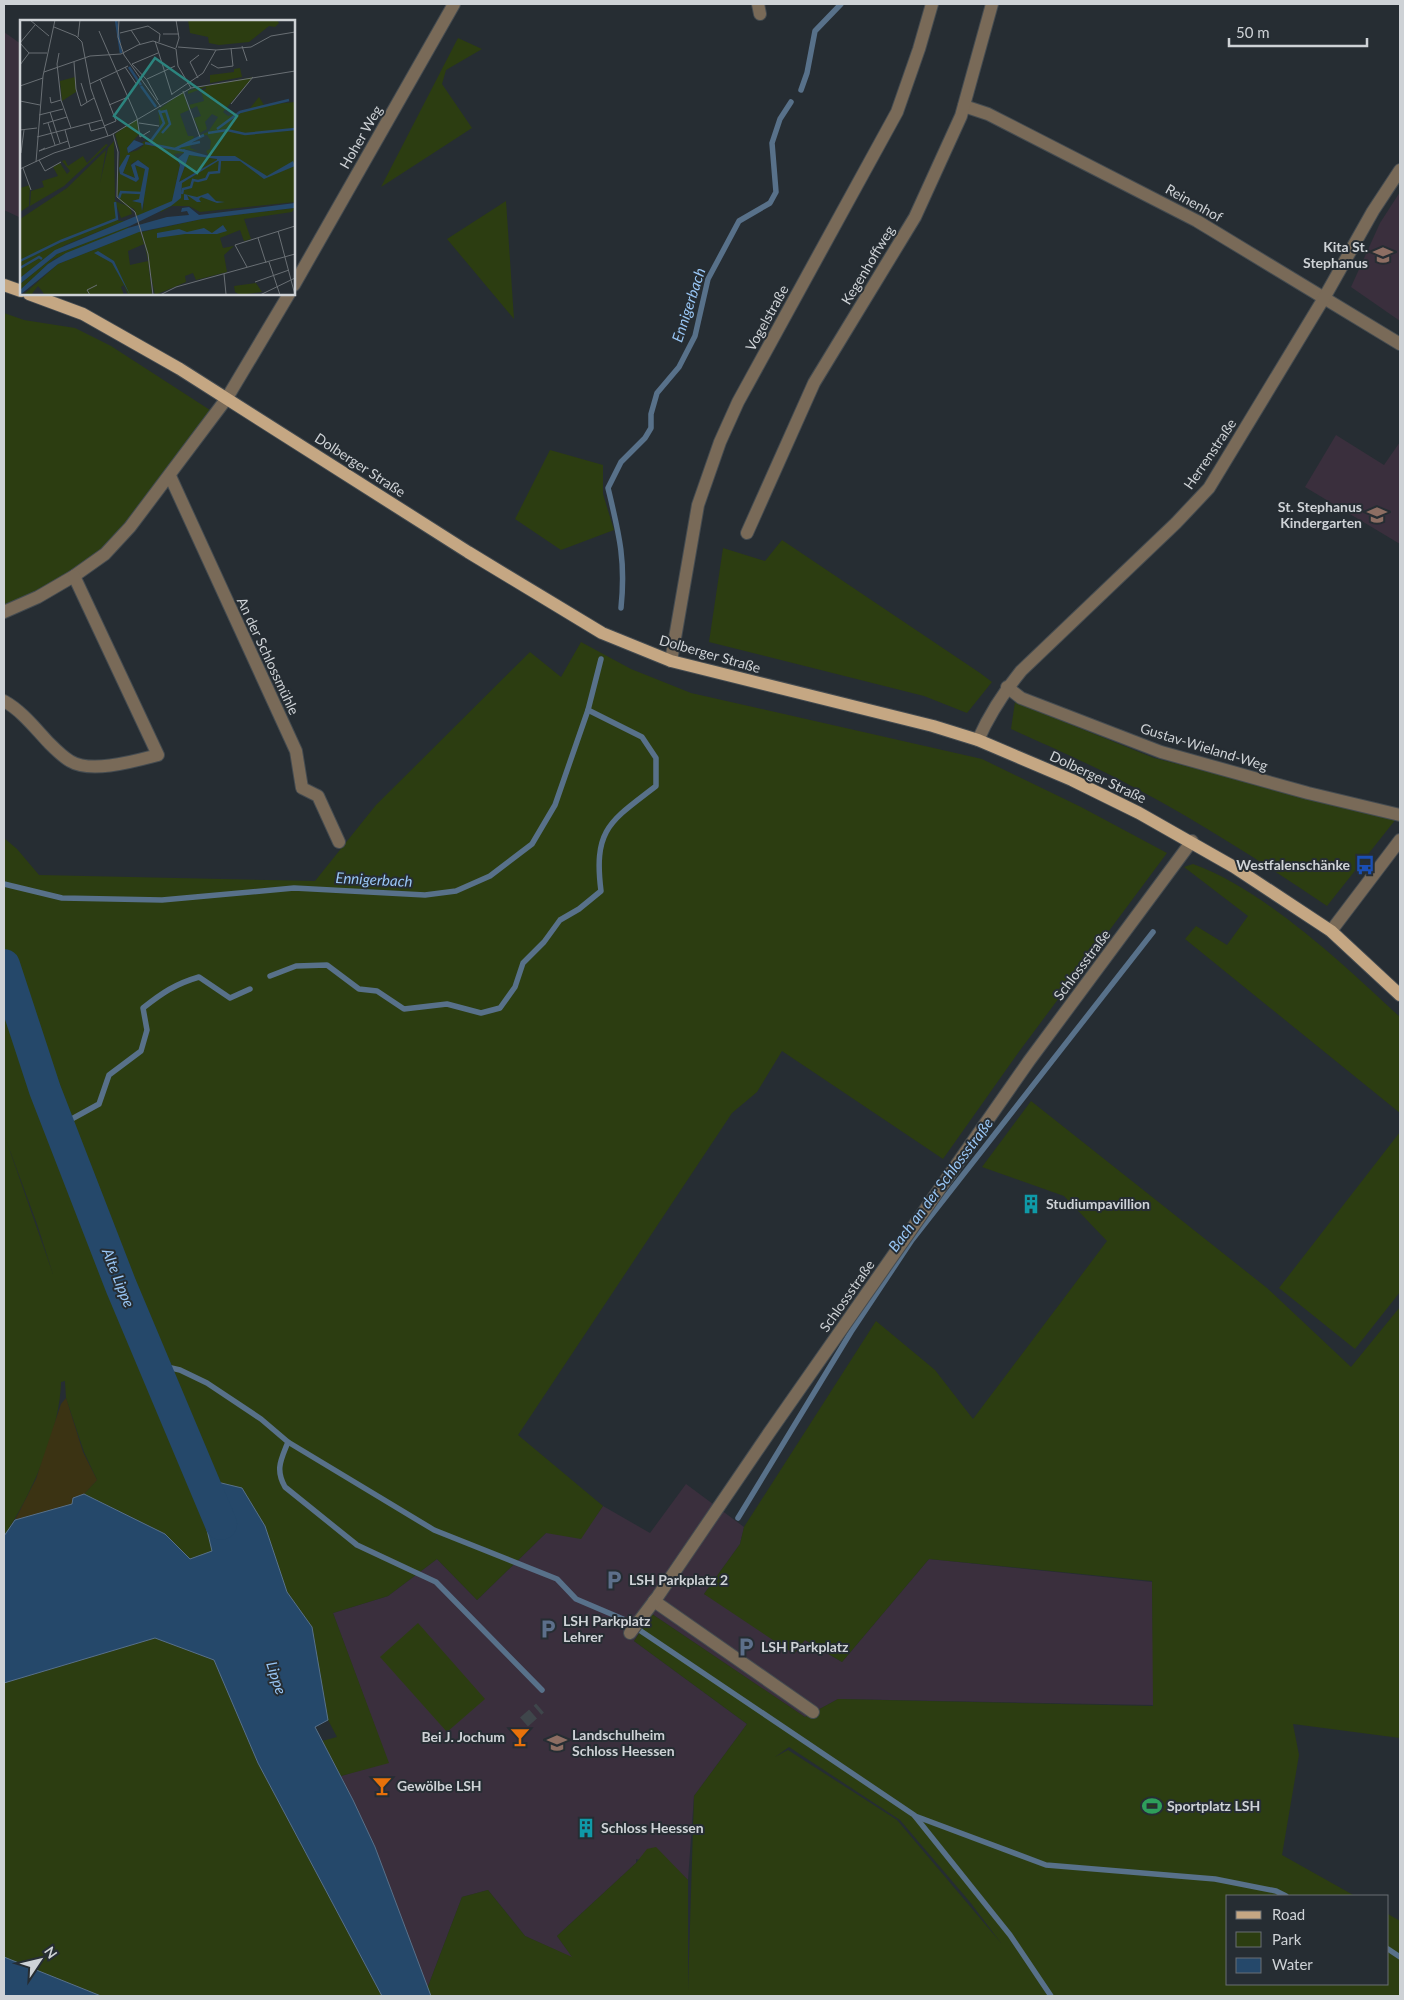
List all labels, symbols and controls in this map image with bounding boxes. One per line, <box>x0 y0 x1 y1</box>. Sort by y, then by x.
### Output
scale bar <box>1229 15 1366 47</box>
inset map <box>20 20 295 295</box>
text: 50 m <box>1236 23 1270 41</box>
street label: Hoher Weg <box>336 102 385 171</box>
street label: Reinenhof <box>1163 180 1226 225</box>
street label: Kegenhoffweg <box>837 222 898 307</box>
place label: Kita St. Stephanus <box>1303 238 1368 271</box>
school or university icon: Kita St. Stephanus <box>1372 244 1394 266</box>
water label: Ennigerbach <box>668 265 709 344</box>
street label: Vogelstraße <box>741 282 792 354</box>
street label: Herrenstraße <box>1180 415 1239 492</box>
street label: Dolberger Straße <box>312 429 409 500</box>
place label: St. Stephanus Kindergarten <box>1278 498 1362 531</box>
school or university icon: St. Stephanus Kindergarten <box>1366 504 1388 526</box>
street label: An der Schlossmühle <box>234 594 303 717</box>
street label: Dolberger Straße <box>657 631 763 676</box>
street label: Gustav-Wieland-Weg <box>1138 719 1270 774</box>
street label: Dolberger Straße <box>1047 747 1149 806</box>
bus stop icon: Westfalenschänke <box>1354 854 1376 876</box>
place label: Westfalenschänke <box>1236 856 1351 873</box>
water label: Ennigerbach <box>335 868 413 890</box>
street label: Schlossstraße <box>1050 926 1114 1003</box>
water label: Bach an der Schlossstraße <box>884 1114 996 1255</box>
building icon: Studiumpavillion <box>1020 1193 1042 1215</box>
place label: Studiumpavillion <box>1046 1195 1150 1212</box>
water label: Alte Lippe <box>99 1244 139 1310</box>
street label: Schlossstraße <box>816 1256 878 1335</box>
parking icon: LSH Parkplatz 2 <box>603 1569 625 1591</box>
place label: LSH Parkplatz 2 <box>629 1571 728 1588</box>
place label: LSH Parkplatz Lehrer <box>563 1612 651 1645</box>
parking icon: LSH Parkplatz Lehrer <box>537 1618 559 1640</box>
parking icon: LSH Parkplatz <box>735 1636 757 1658</box>
place label: LSH Parkplatz <box>761 1638 849 1655</box>
water label: Lippe <box>263 1659 291 1696</box>
bar icon: Bei J. Jochum <box>509 1726 531 1748</box>
place label: Landschulheim Schloss Heessen <box>572 1726 675 1759</box>
place label: Bei J. Jochum <box>421 1728 505 1745</box>
school or university icon: Landschulheim Schloss Heessen <box>546 1732 568 1754</box>
bar icon: Gewölbe LSH <box>371 1775 393 1797</box>
place label: Gewölbe LSH <box>397 1777 482 1794</box>
sports icon: Sportplatz LSH <box>1141 1795 1163 1817</box>
place label: Sportplatz LSH <box>1167 1797 1260 1814</box>
building icon: Schloss Heessen <box>575 1817 597 1839</box>
place label: Schloss Heessen <box>601 1819 704 1836</box>
legend <box>1226 1895 1389 1985</box>
text: Road <box>1272 1905 1305 1923</box>
text: Park <box>1272 1930 1302 1948</box>
north arrow <box>15 1935 65 1985</box>
text: N <box>41 1943 61 1962</box>
text: Water <box>1272 1955 1313 1973</box>

